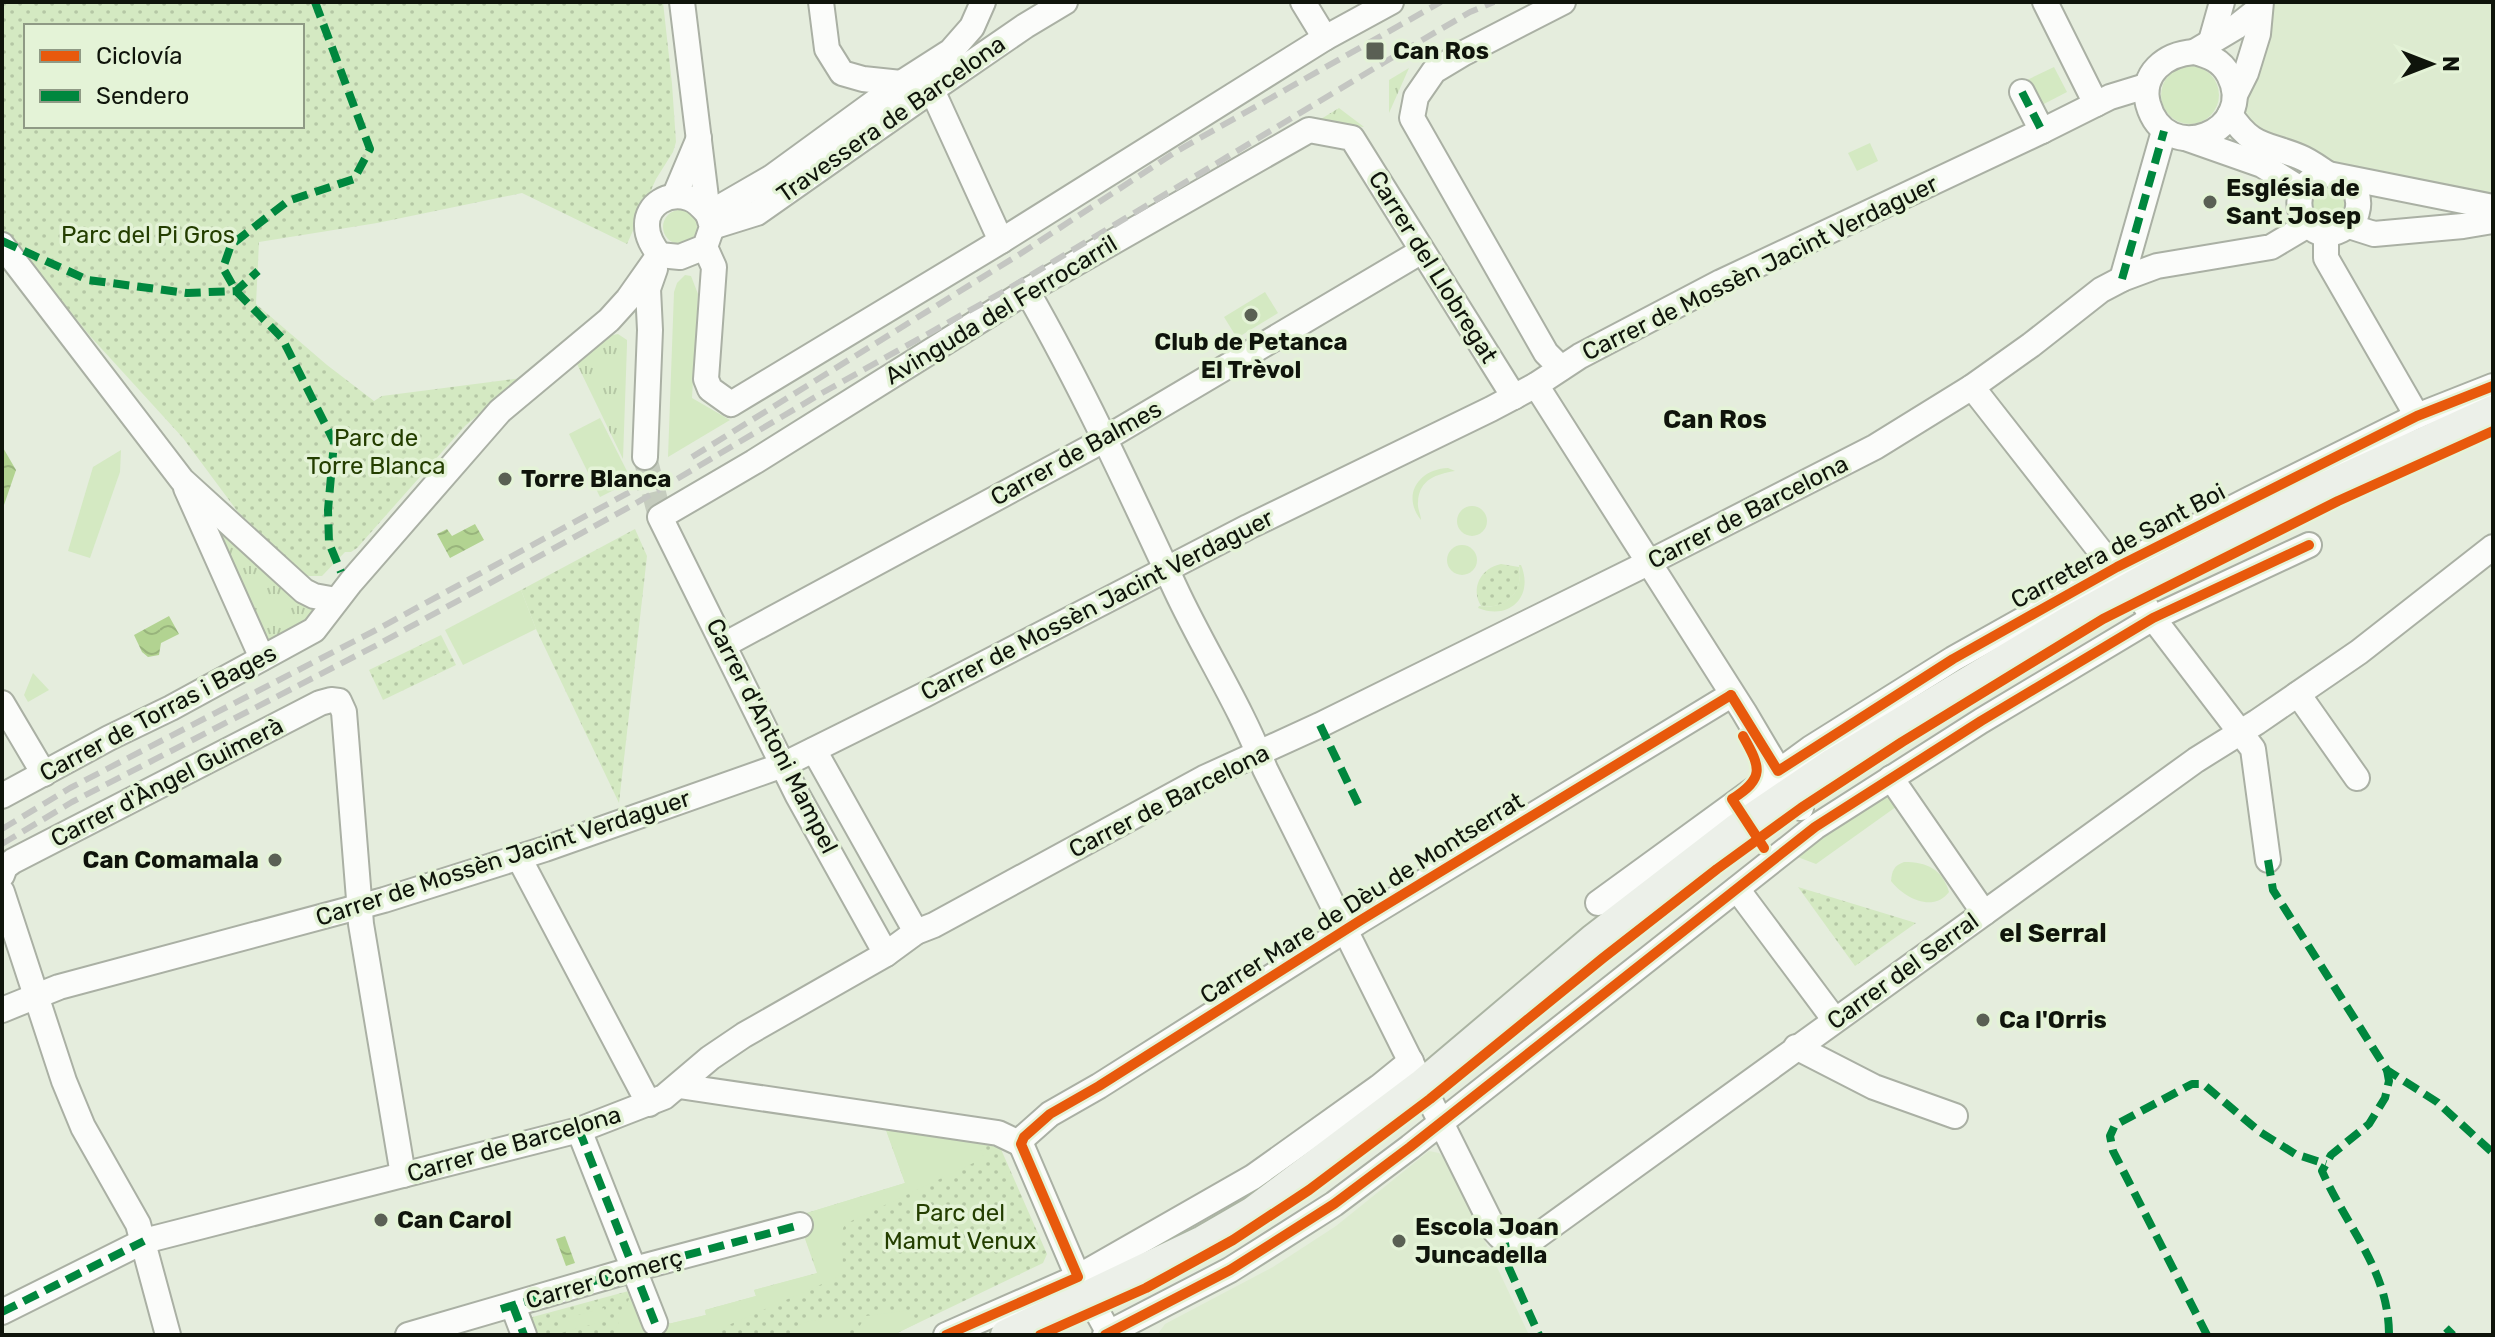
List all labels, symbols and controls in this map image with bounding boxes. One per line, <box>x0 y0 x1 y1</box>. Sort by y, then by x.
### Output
legend <box>24 24 304 128</box>
north arrow <box>2391 24 2471 104</box>
street label: Travessera de Barcelona <box>772 30 1010 208</box>
place label: Can Ros <box>1393 37 1489 65</box>
marker: Can Ros <box>1364 40 1386 62</box>
text: Ciclovía <box>96 42 183 70</box>
text: N <box>2437 56 2464 72</box>
text: Sendero <box>96 82 189 110</box>
street label: Carrer del Llobregat <box>1363 166 1503 368</box>
street label: Carrer de Mossèn Jacint Verdaguer <box>1578 170 1942 366</box>
place label: Església de Sant Josep <box>2226 174 2361 230</box>
marker: Església de Sant Josep <box>2201 193 2219 211</box>
park label: Parc del Pi Gros <box>61 221 235 249</box>
street label: Avinguda del Ferrocarril <box>880 230 1122 390</box>
marker: Club de Petanca El Trèvol <box>1242 306 1260 324</box>
place label: Club de Petanca El Trèvol <box>1154 328 1348 384</box>
street label: Carrer de Balmes <box>986 394 1166 512</box>
district label: Can Ros <box>1663 404 1767 435</box>
park label: Parc de Torre Blanca <box>307 424 445 480</box>
street label: Carrer de Barcelona <box>1643 449 1853 575</box>
place label: Torre Blanca <box>521 465 671 493</box>
marker: Torre Blanca <box>496 470 514 488</box>
street label: Carretera de Sant Boi <box>2006 478 2230 614</box>
street label: Carrer de Mossèn Jacint Verdaguer <box>916 504 1278 706</box>
street label: Carrer d'Antoni Mampel <box>700 614 844 858</box>
street label: Carrer de Torras i Bages <box>35 639 281 787</box>
street label: Carrer d'Àngel Guimerà <box>46 711 288 853</box>
street label: Carrer de Barcelona <box>1064 738 1274 864</box>
street label: Carrer de Mossèn Jacint Verdaguer <box>312 784 694 932</box>
street label: Carrer Mare de Dèu de Montserrat <box>1195 787 1529 1009</box>
place label: Can Comamala <box>83 846 259 874</box>
marker: Can Comamala <box>266 851 284 869</box>
street label: Carrer del Serral <box>1822 907 1984 1035</box>
district label: el Serral <box>1999 918 2107 949</box>
place label: Ca l'Orris <box>1999 1006 2107 1034</box>
marker: Ca l'Orris <box>1974 1011 1992 1029</box>
street label: Carrer de Barcelona <box>404 1100 624 1188</box>
park label: Parc del Mamut Venux <box>884 1199 1036 1255</box>
place label: Can Carol <box>397 1206 512 1234</box>
marker: Can Carol <box>372 1211 390 1229</box>
place label: Escola Joan Juncadella <box>1415 1213 1559 1269</box>
marker: Escola Joan Juncadella <box>1390 1232 1408 1250</box>
street label: Carrer Comerç <box>522 1243 686 1315</box>

